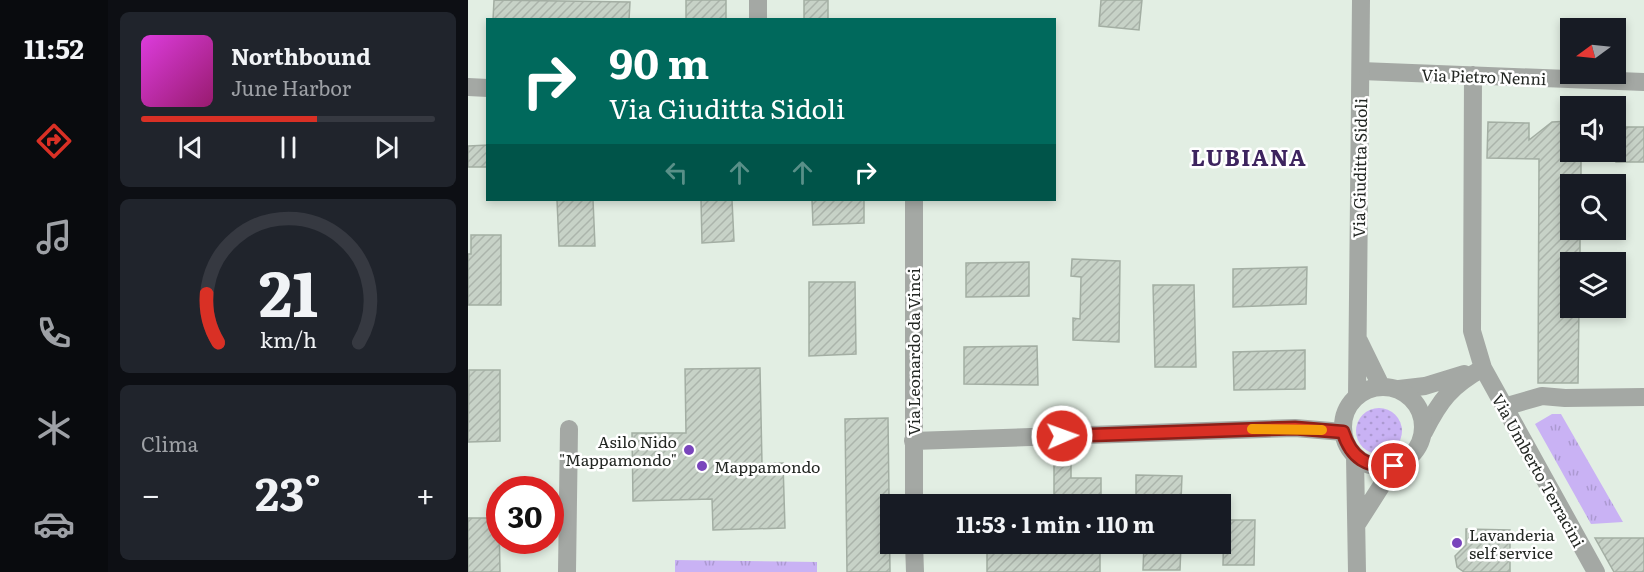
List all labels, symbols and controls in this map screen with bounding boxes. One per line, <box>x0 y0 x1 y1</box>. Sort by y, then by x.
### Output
north arrow <box>1560 18 1626 84</box>
map controls <box>1560 18 1626 318</box>
text: 11:52 <box>24 27 84 67</box>
text: 90 m <box>609 30 709 92</box>
text: Northbound <box>231 39 371 72</box>
icon: right <box>510 42 588 120</box>
street label: Via Pietro Nenni <box>1421 62 1547 90</box>
text: June Harbor <box>231 72 351 102</box>
text: Via Giuditta Sidoli <box>609 87 845 127</box>
button: sound <box>1560 96 1626 162</box>
street label: Via Giuditta Sidoli <box>1346 98 1372 238</box>
icon: directions <box>33 120 75 162</box>
icon: previous <box>174 131 207 164</box>
icon: pause <box>272 131 305 164</box>
icon: next <box>370 131 403 164</box>
district label: LUBIANA <box>1191 140 1307 173</box>
icon: left <box>660 156 693 189</box>
icon: ahead <box>723 156 756 189</box>
icon: ahead <box>786 156 819 189</box>
icon: right <box>849 156 882 189</box>
button: search <box>1560 174 1626 240</box>
icon: music <box>33 216 75 258</box>
text: 21 <box>258 244 318 336</box>
button: layers <box>1560 252 1626 318</box>
street label: Via Leonardo da Vinci <box>901 268 925 436</box>
icon: phone <box>33 312 75 354</box>
text: km/h <box>259 323 317 355</box>
street label: Via Umberto Terracini <box>1487 389 1591 551</box>
position arrow <box>1030 404 1094 468</box>
icon: climate <box>33 407 75 449</box>
text: Clima <box>141 428 198 458</box>
place label: Asilo Nido "Mappamondo" <box>559 429 677 471</box>
pin <box>1368 440 1419 491</box>
marker: Asilo Nido "Mappamondo" <box>682 443 696 457</box>
icon: arrive <box>1377 449 1410 482</box>
place label: Mappamondo <box>714 454 820 478</box>
text: 23° <box>255 458 321 525</box>
marker: Mappamondo <box>695 459 709 473</box>
text: − <box>141 468 160 517</box>
text: + <box>416 468 435 517</box>
speed limit sign: 30 <box>486 476 564 554</box>
icon: car <box>33 503 75 545</box>
text: 11:53 · 1 min · 110 m <box>956 507 1155 540</box>
place label: Lavanderia self service <box>1469 522 1555 564</box>
marker: Lavanderia self service <box>1450 536 1464 550</box>

